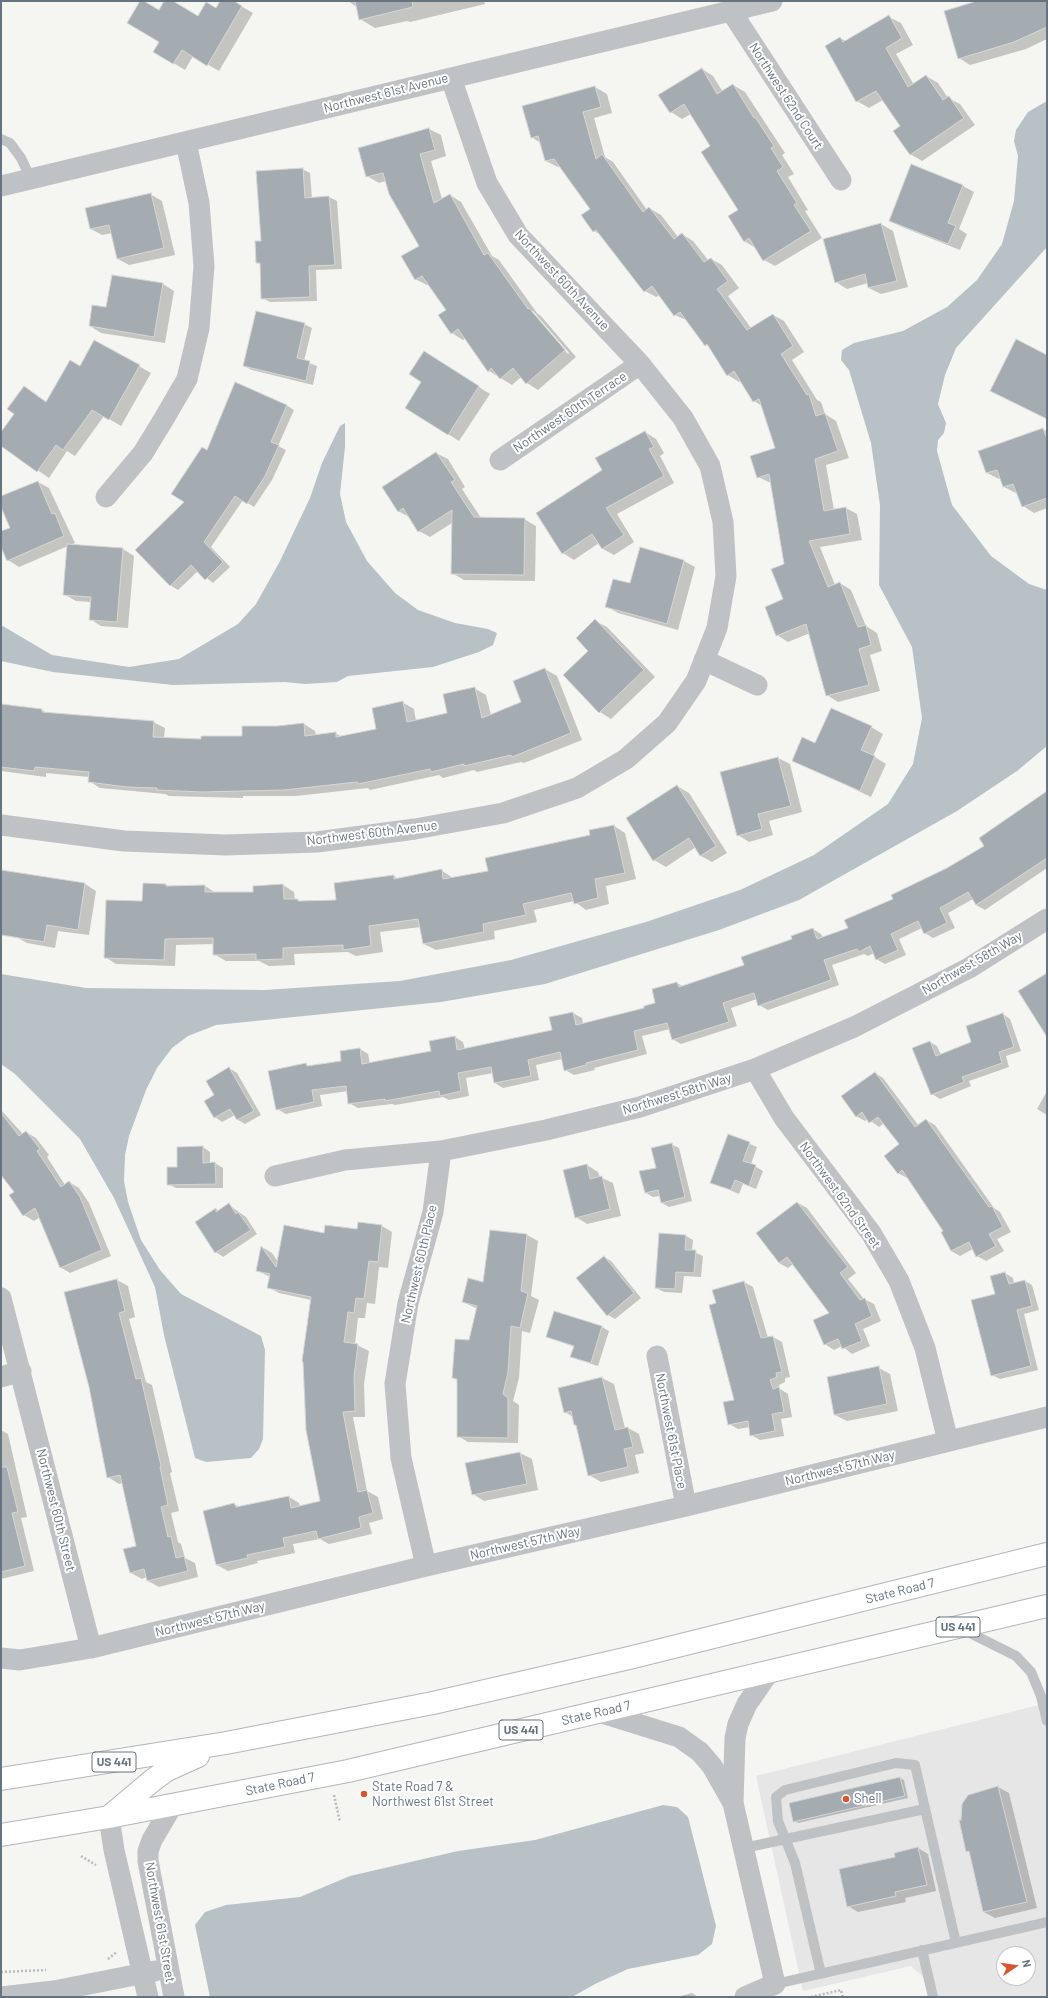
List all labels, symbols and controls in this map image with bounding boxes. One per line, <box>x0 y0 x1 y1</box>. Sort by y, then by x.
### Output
street label: Northwest 62nd Court <box>746 40 826 152</box>
street label: Northwest 61st Avenue <box>322 70 450 116</box>
street label: Northwest 60th Avenue <box>511 227 613 333</box>
street label: Northwest 60th Terrace <box>510 368 630 456</box>
street label: Northwest 60th Avenue <box>306 817 438 849</box>
street label: Northwest 58th Way <box>919 928 1025 998</box>
street label: Northwest 58th Way <box>621 1070 733 1118</box>
street label: Northwest 62nd Street <box>796 1139 884 1251</box>
street label: Northwest 60th Place <box>398 1203 440 1325</box>
street label: Northwest 61st Place <box>652 1372 690 1490</box>
street label: Northwest 60th Street <box>33 1447 79 1573</box>
street label: Northwest 57th Way <box>784 1447 896 1489</box>
street label: Northwest 57th Way <box>468 1523 582 1563</box>
street label: State Road 7 <box>864 1575 936 1607</box>
street label: Northwest 57th Way <box>154 1598 266 1640</box>
road number: US 441 <box>936 1617 980 1637</box>
street label: State Road 7 <box>560 1697 632 1729</box>
road number: US 441 <box>499 1720 543 1740</box>
road number: US 441 <box>92 1752 136 1772</box>
street label: State Road 7 <box>244 1769 316 1799</box>
place label: State Road 7 & Northwest 61st Street <box>372 1779 494 1810</box>
marker: State Road 7 & Northwest 61st Street <box>359 1789 369 1799</box>
place label: Shell <box>854 1791 881 1807</box>
marker: Shell <box>841 1794 851 1804</box>
street label: Northwest 61st Street <box>142 1861 178 1983</box>
north arrow <box>996 1946 1036 1986</box>
text: N <box>1020 1958 1034 1968</box>

